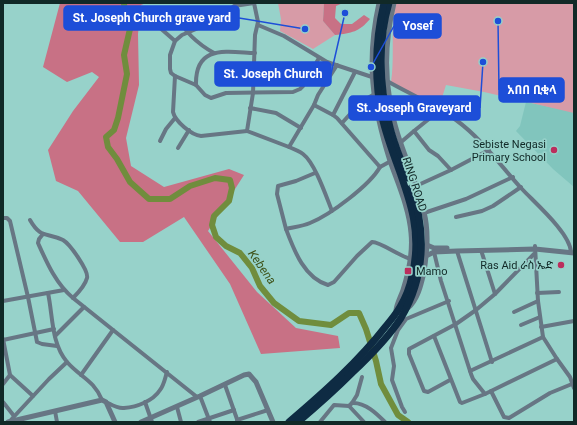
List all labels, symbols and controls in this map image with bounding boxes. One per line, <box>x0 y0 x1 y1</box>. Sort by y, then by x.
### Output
callout: St. Joseph Church grave yard <box>64 6 239 30</box>
text: St. Joseph Church grave yard <box>73 11 231 25</box>
callout: Yosef <box>394 14 441 38</box>
text: Yosef <box>403 19 434 33</box>
callout: St. Joseph Church <box>215 62 331 86</box>
text: St. Joseph Church <box>223 67 323 81</box>
callout: አበበ ቢቂላ <box>499 78 564 102</box>
text: አበበ ቢቂላ <box>507 83 557 97</box>
callout: St. Joseph Graveyard <box>349 96 480 120</box>
text: St. Joseph Graveyard <box>356 101 472 115</box>
place label: Sebiste Negasi Primary School <box>472 138 546 164</box>
marker: Sebiste Negasi Primary School <box>549 145 559 155</box>
street label: RING ROAD <box>400 155 429 213</box>
water label: Kebena <box>245 247 279 287</box>
place label: Ras Aid ራስ ኤድ <box>480 259 553 272</box>
marker: Ras Aid ራስ ኤድ <box>556 260 566 270</box>
place label: Mamo <box>416 265 448 278</box>
marker: Mamo <box>403 266 413 276</box>

